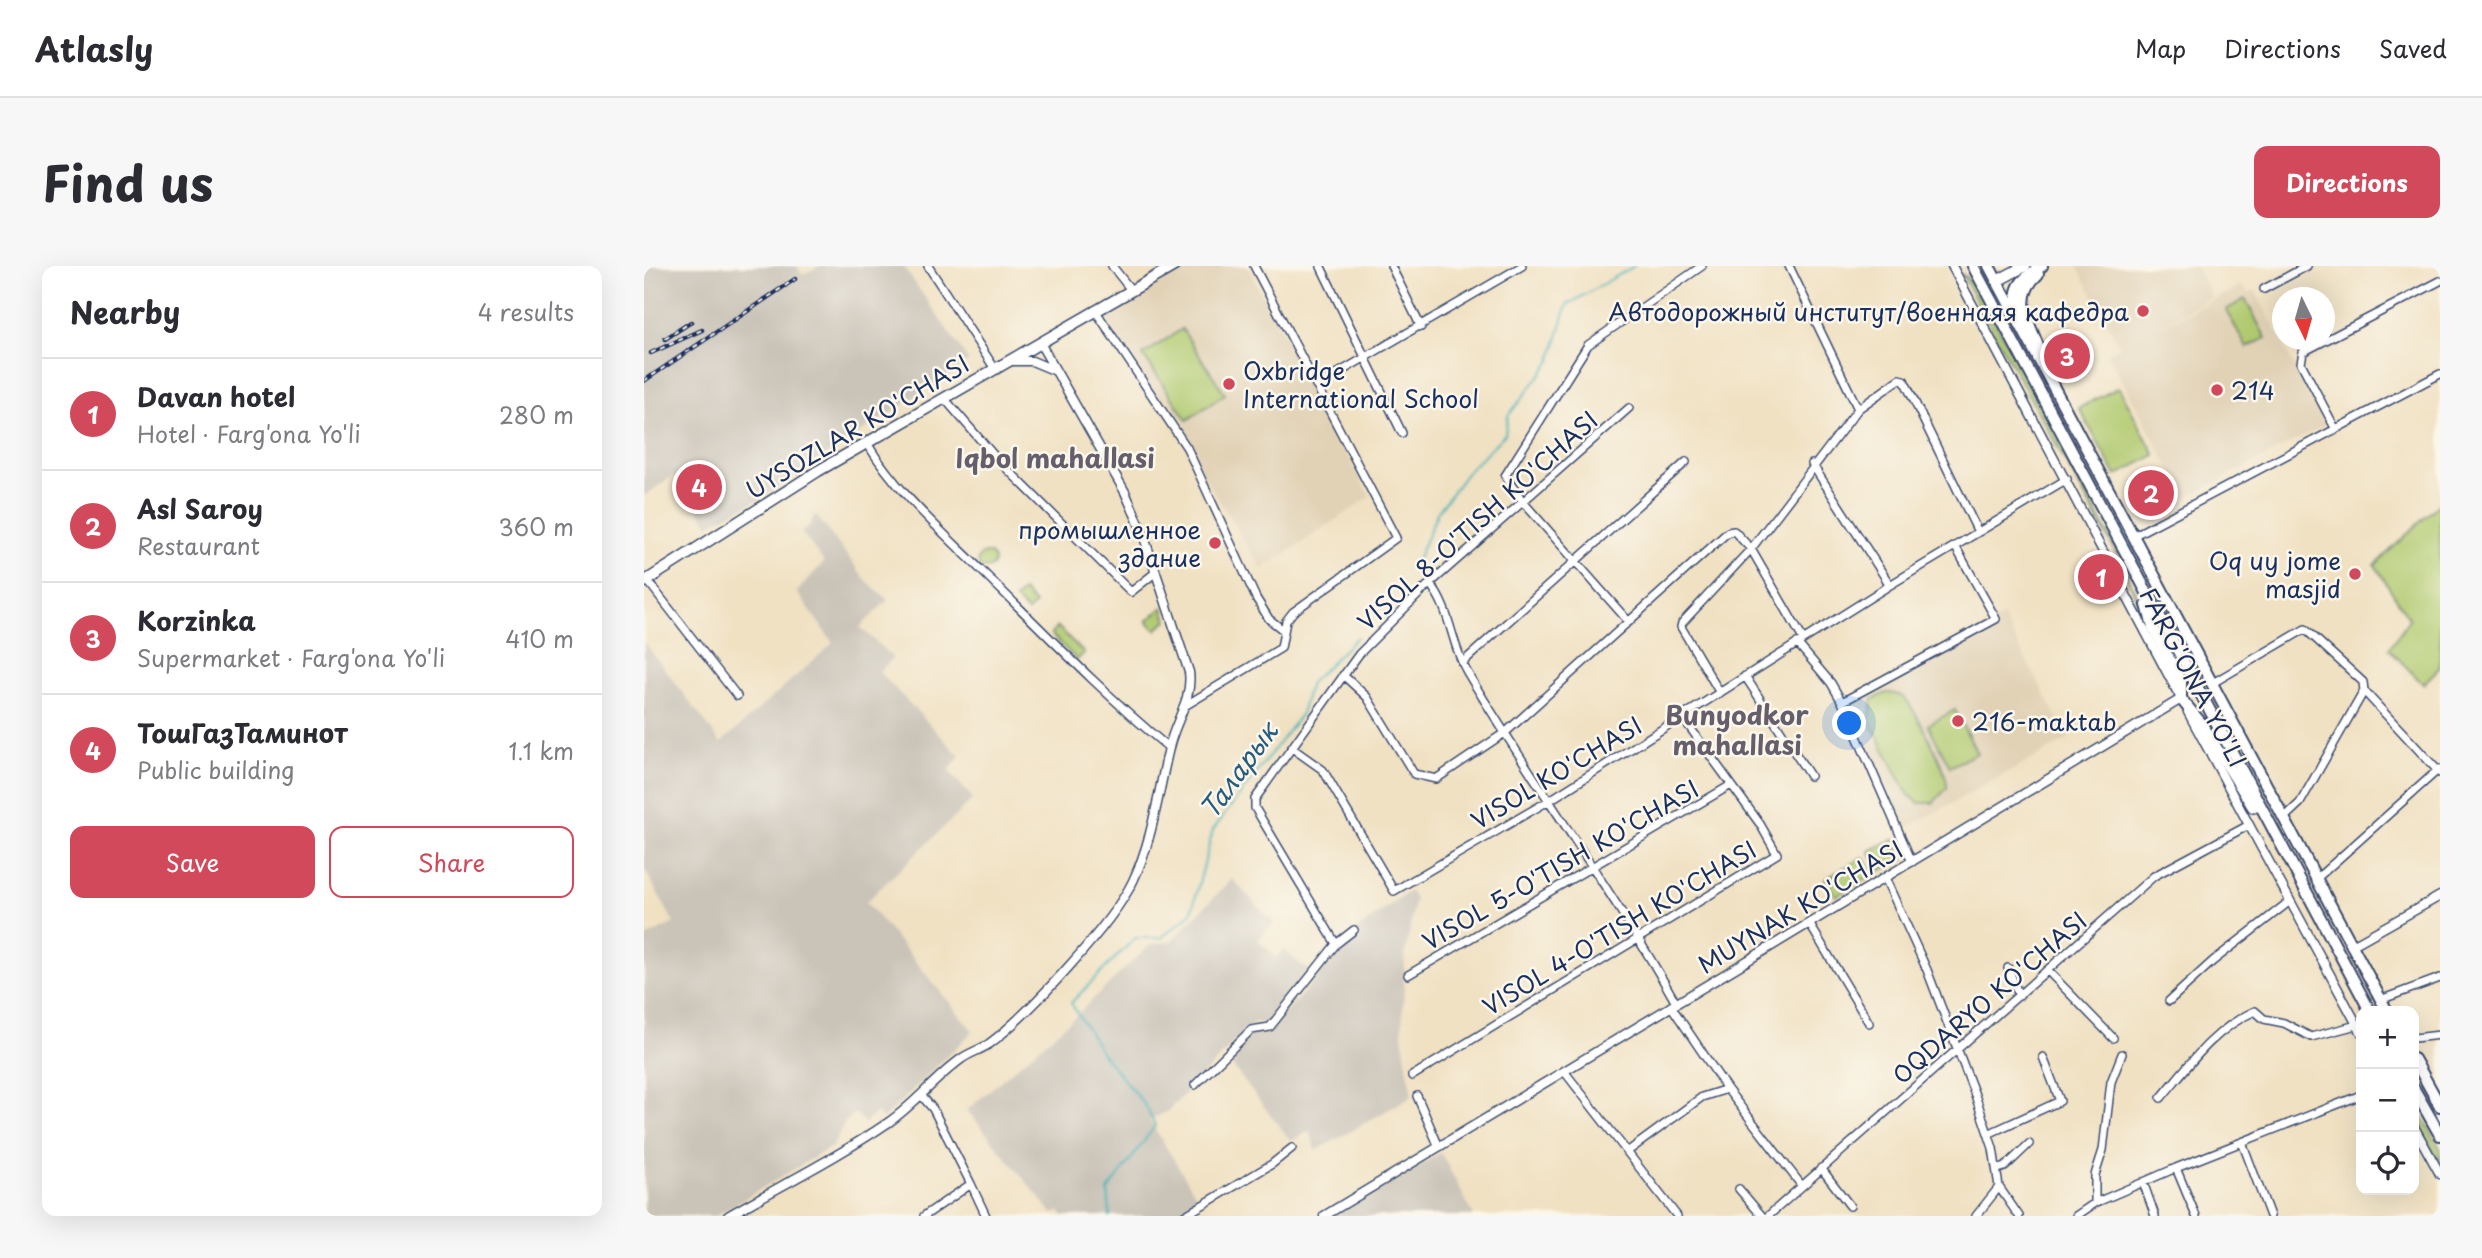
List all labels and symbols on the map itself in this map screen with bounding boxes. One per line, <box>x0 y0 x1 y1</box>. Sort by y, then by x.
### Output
north arrow <box>2272 287 2335 350</box>
place label: Автодорожный институт/военнаяя кафедра <box>1608 293 2129 329</box>
marker: Автодорожный институт/военнаяя кафедра <box>2135 303 2151 319</box>
pin: 3 <box>2044 330 2090 382</box>
street label: UYSOZLAR KO'CHASI <box>738 345 976 507</box>
place label: Oxbridge International School <box>1243 352 1479 416</box>
place label: 214 <box>2231 372 2275 408</box>
marker: Oxbridge International School <box>1221 376 1237 392</box>
marker: 214 <box>2209 382 2225 398</box>
street label: VISOL 8-O'TISH KO'CHASI <box>1349 402 1605 638</box>
district label: Iqbol mahallasi <box>955 438 1155 477</box>
pin: 4 <box>676 461 722 513</box>
pin: 2 <box>2128 467 2174 519</box>
place label: промышленное здание <box>1018 511 1201 575</box>
marker: промышленное здание <box>1207 535 1223 551</box>
place label: Oq uy jome masjid <box>2209 542 2341 606</box>
pin: 1 <box>2078 551 2124 603</box>
marker: Oq uy jome masjid <box>2347 566 2363 582</box>
street label: FARG'ONA YO'LI <box>2131 581 2257 773</box>
district label: Bunyodkor mahallasi <box>1665 695 1809 764</box>
place label: 216-maktab <box>1972 703 2117 739</box>
your location <box>1832 706 1866 740</box>
street label: VISOL KO'CHASI <box>1463 707 1649 837</box>
water label: Таларык <box>1190 712 1288 826</box>
marker: 216-maktab <box>1950 713 1966 729</box>
street label: VISOL 5-O'TISH KO'CHASI <box>1415 770 1705 958</box>
street label: MUYNAK KO'CHASI <box>1691 830 1909 982</box>
street label: VISOL 4-O'TISH KO'CHASI <box>1475 831 1763 1023</box>
street label: OQDARYO KO'CHASI <box>1884 902 2094 1092</box>

